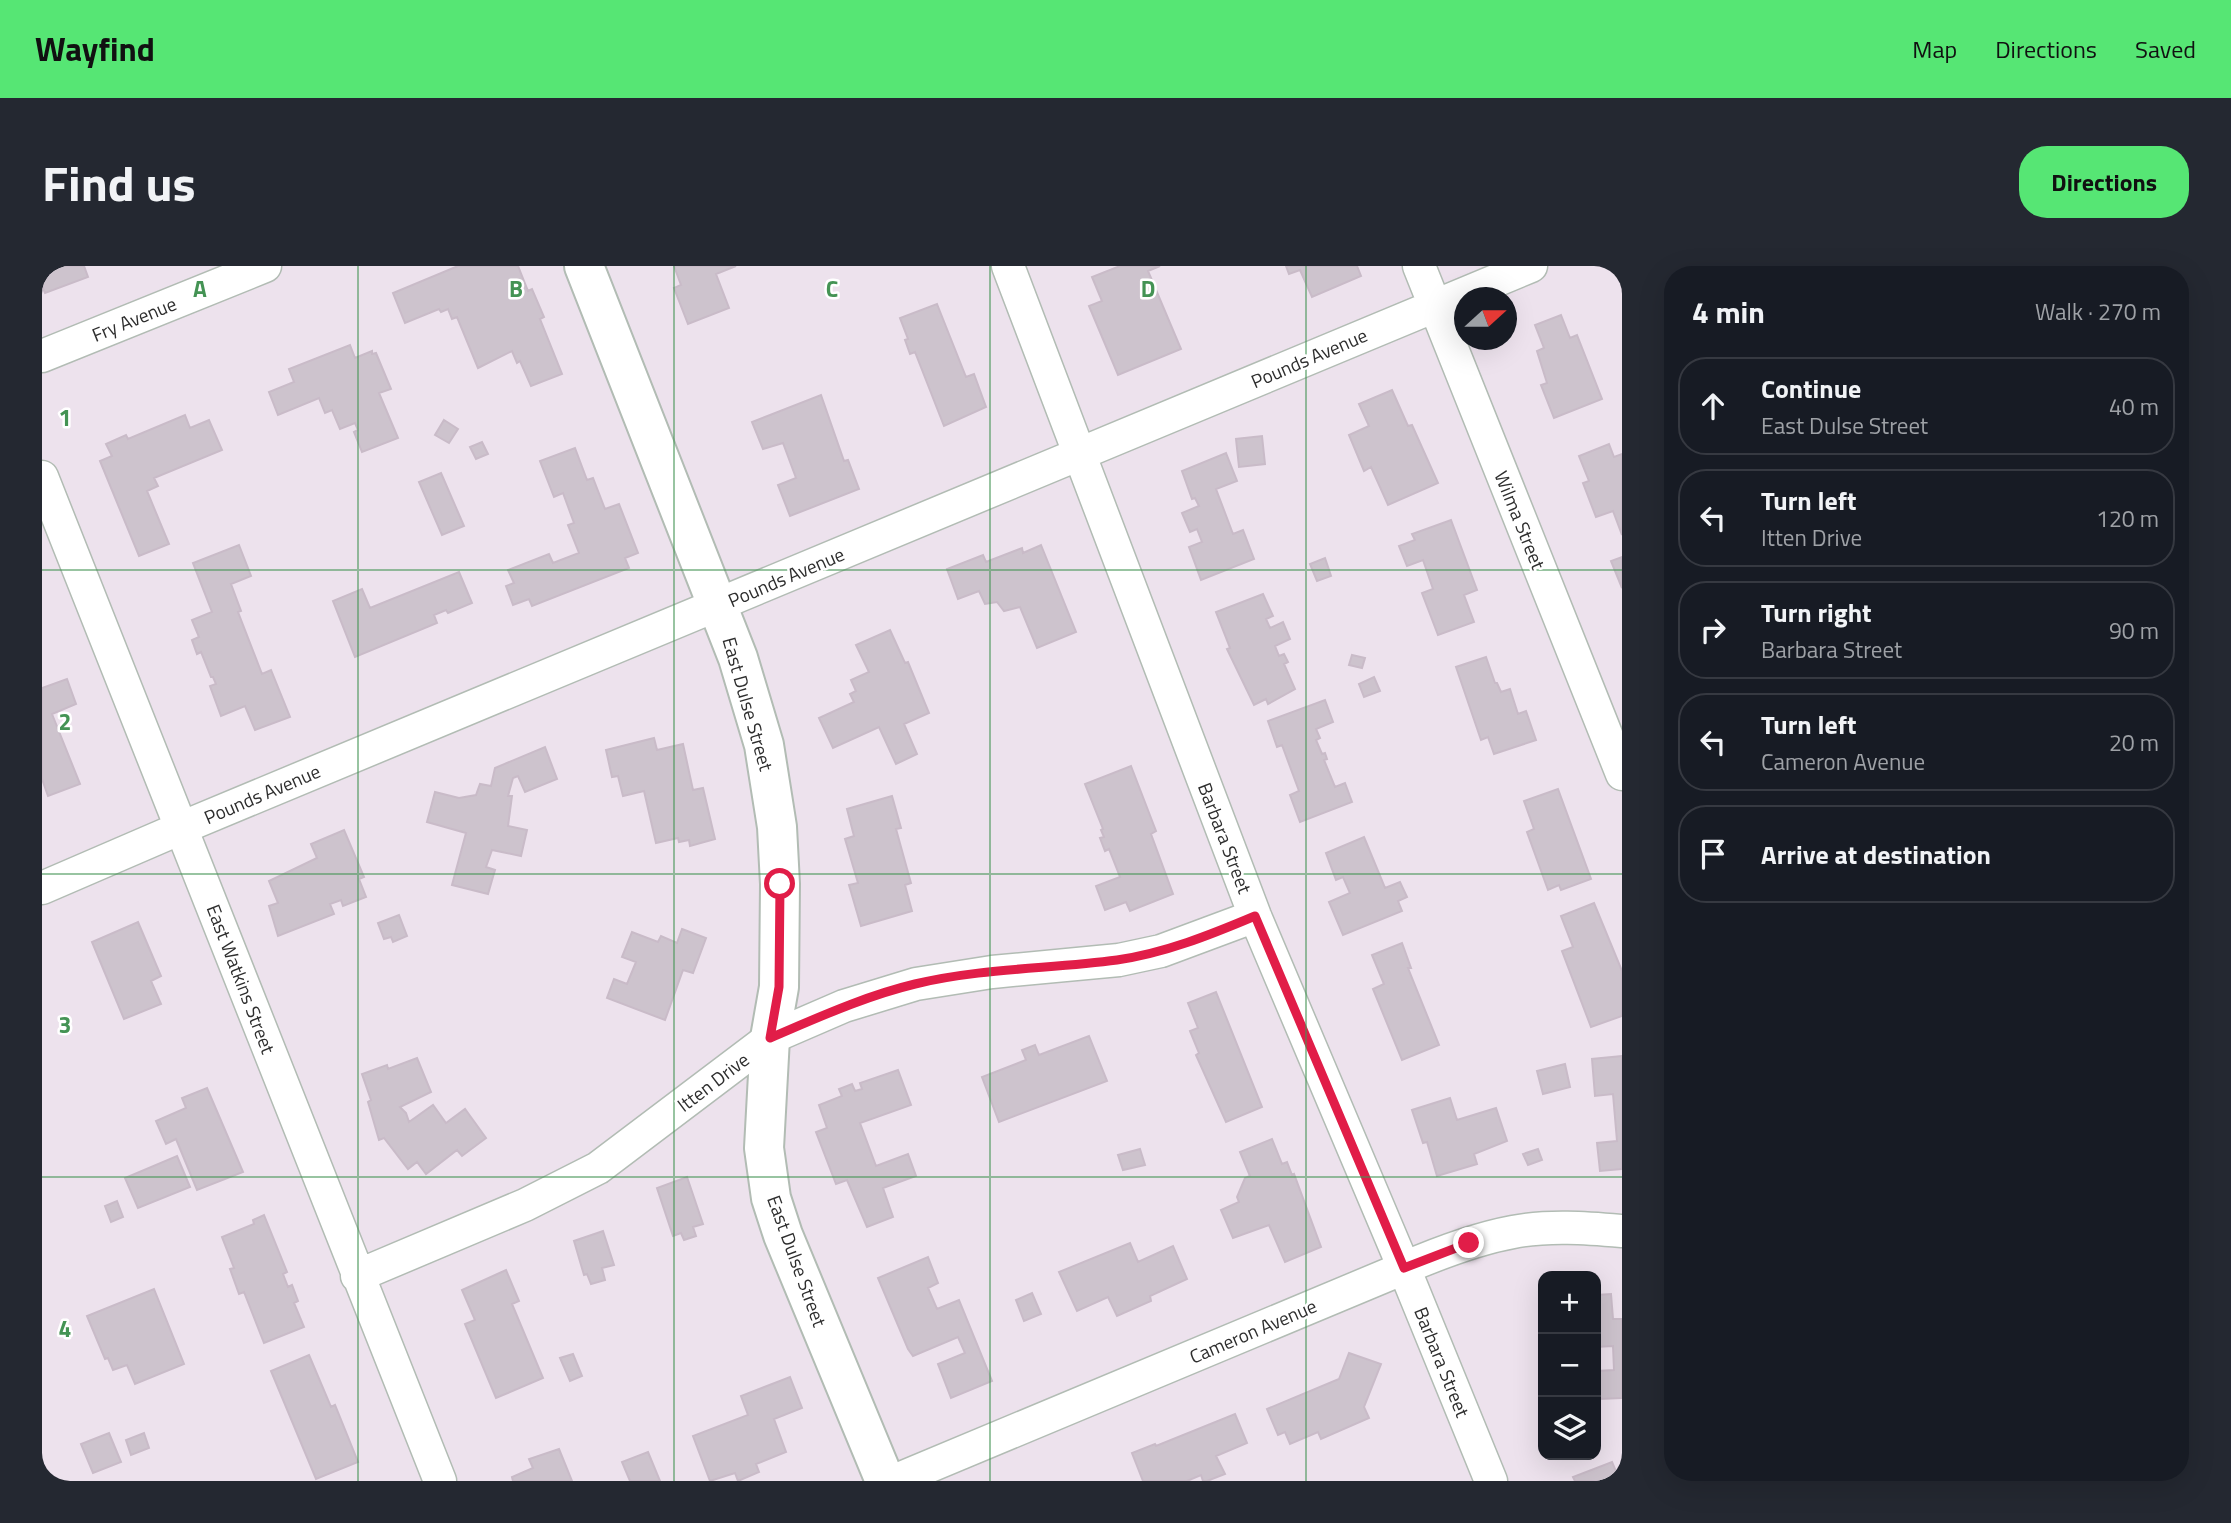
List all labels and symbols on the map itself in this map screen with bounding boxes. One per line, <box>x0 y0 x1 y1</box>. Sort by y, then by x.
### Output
text: A <box>193 271 207 306</box>
text: B <box>509 271 523 306</box>
text: C <box>826 271 838 306</box>
text: D <box>1141 271 1155 306</box>
north arrow <box>1454 287 1517 350</box>
street label: Fry Avenue <box>87 288 180 349</box>
street label: Pounds Avenue <box>1246 320 1372 395</box>
text: 1 <box>59 400 71 435</box>
street label: Wilma Street <box>1488 466 1554 574</box>
street label: Pounds Avenue <box>723 539 849 614</box>
street label: East Dulse Street <box>716 634 782 775</box>
text: 2 <box>59 704 71 739</box>
street label: Pounds Avenue <box>199 756 325 831</box>
street label: Barbara Street <box>1191 778 1260 898</box>
route start <box>764 868 795 899</box>
street label: East Watkins Street <box>200 900 283 1058</box>
text: 3 <box>59 1007 71 1042</box>
street label: Itten Drive <box>671 1045 755 1118</box>
street label: East Dulse Street <box>760 1191 835 1331</box>
route end <box>1453 1227 1484 1258</box>
street label: Cameron Avenue <box>1185 1291 1321 1370</box>
street label: Barbara Street <box>1407 1302 1478 1422</box>
text: 4 <box>59 1311 71 1346</box>

